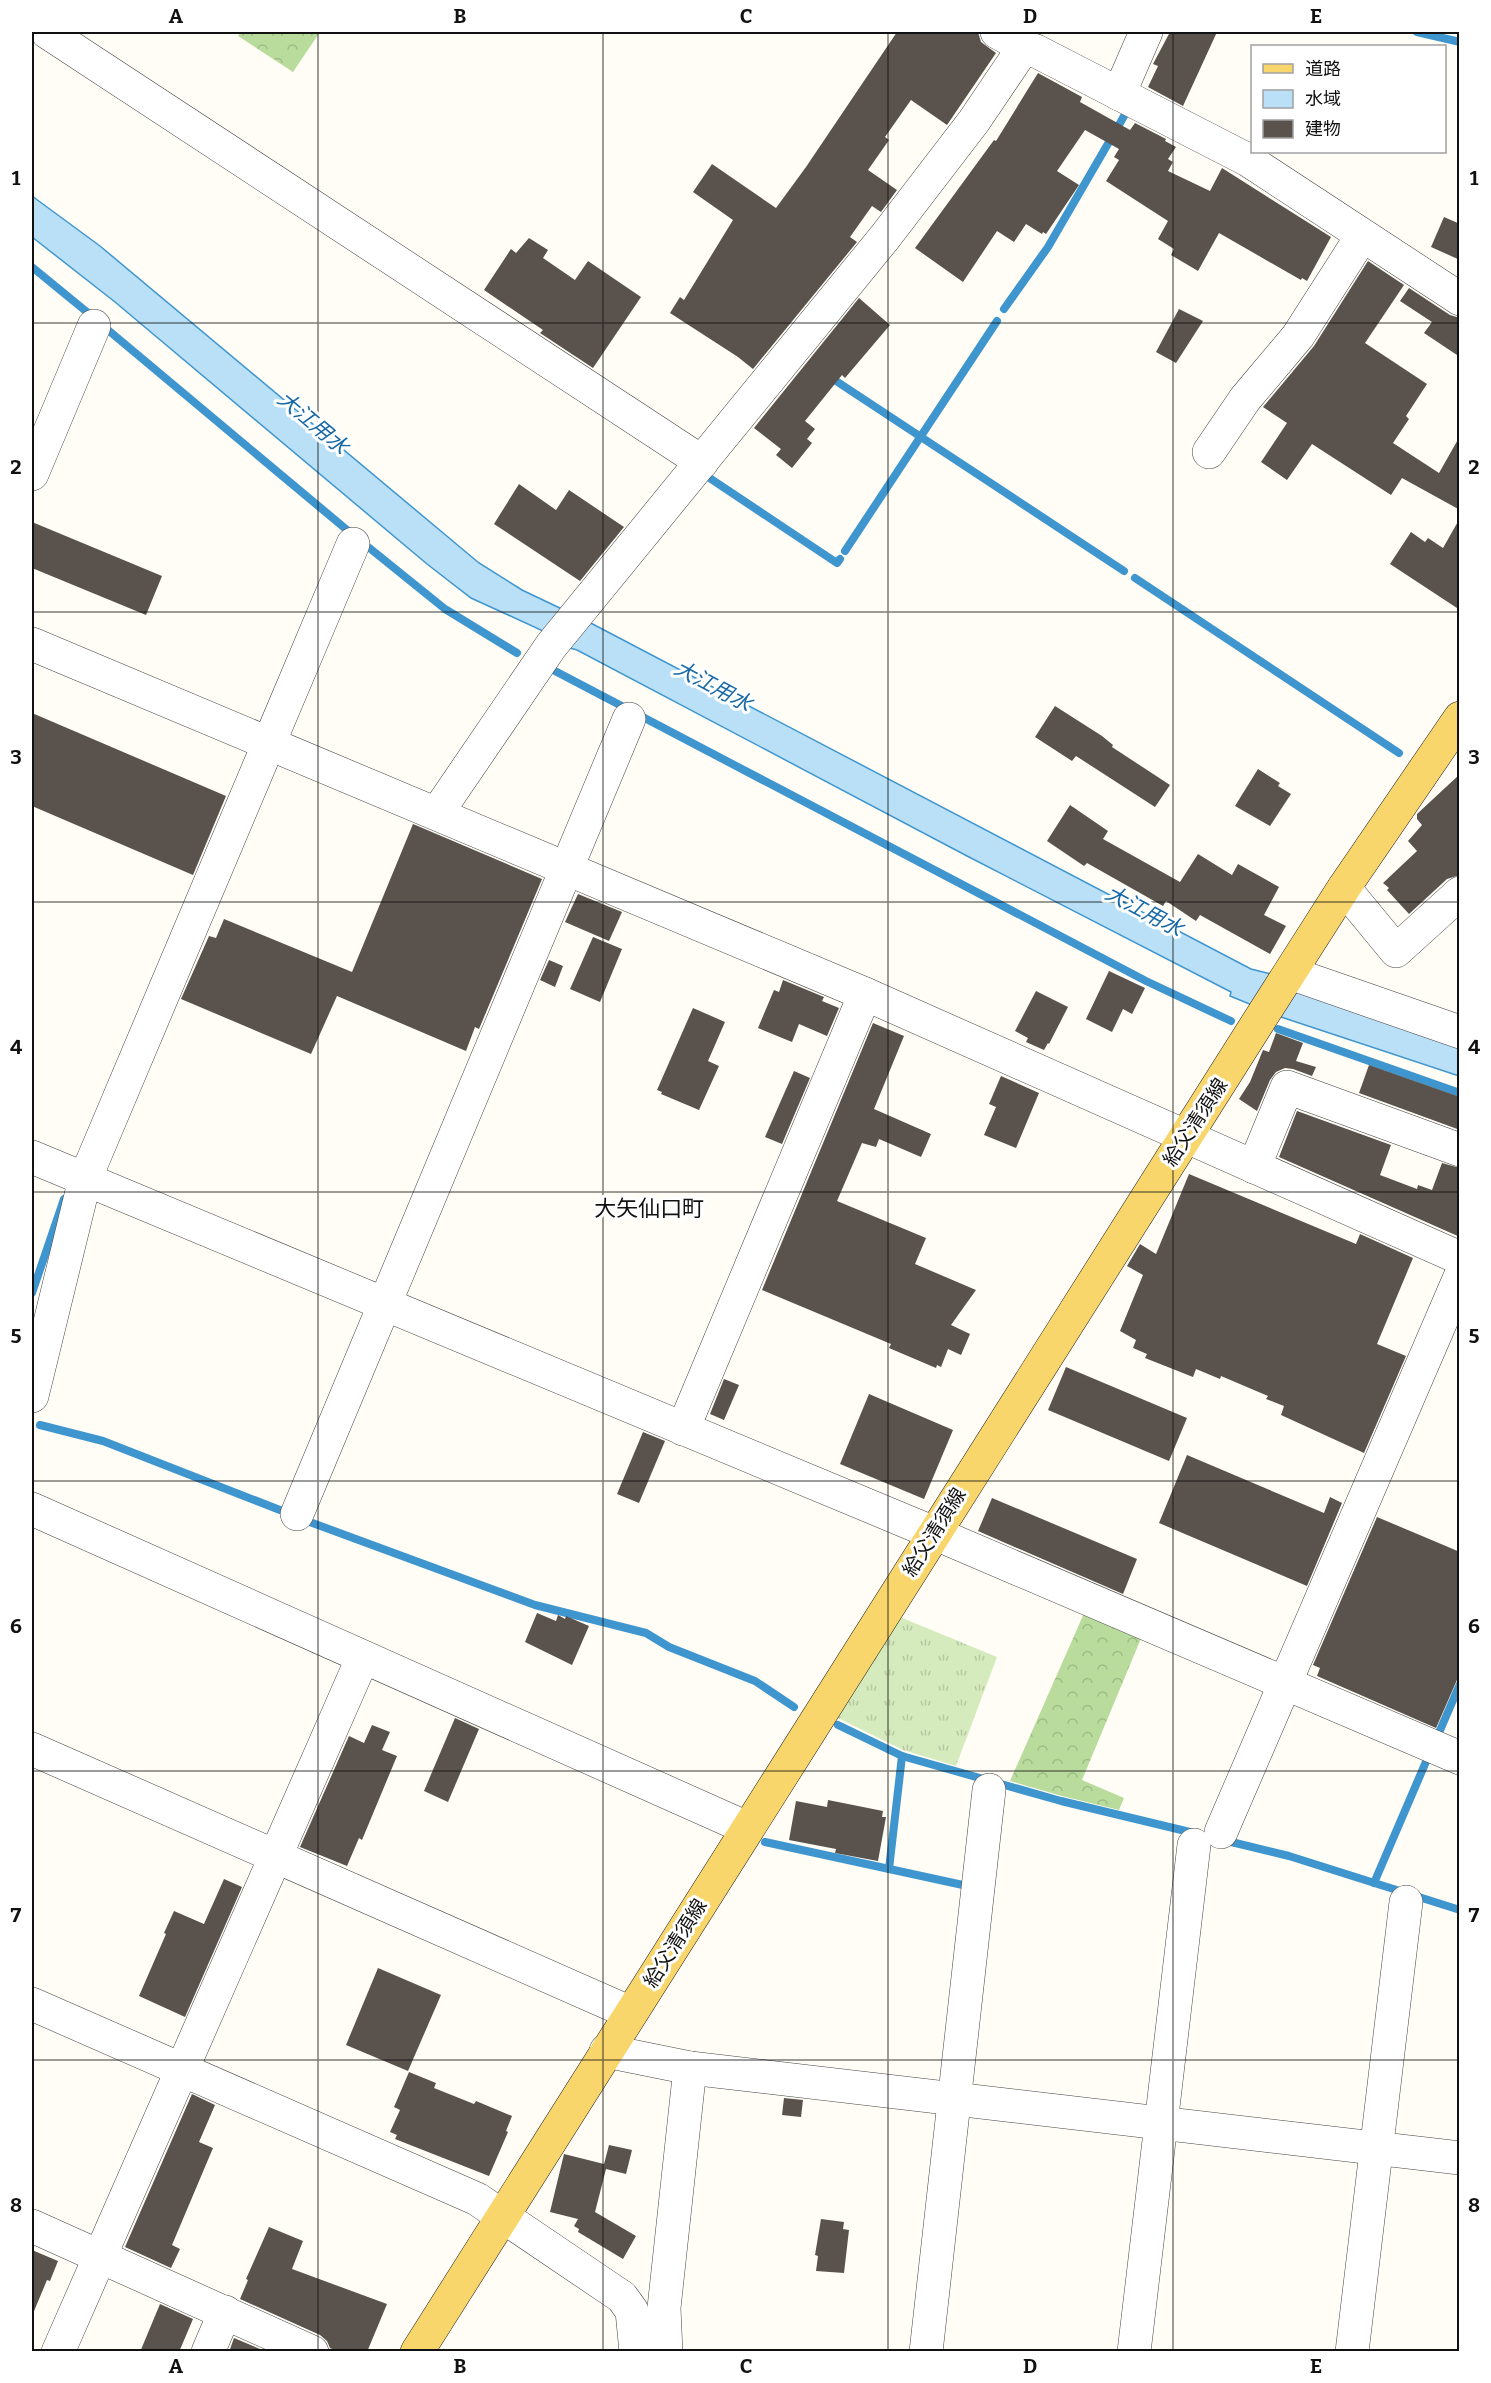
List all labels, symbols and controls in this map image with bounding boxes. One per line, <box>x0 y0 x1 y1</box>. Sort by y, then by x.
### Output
text: A <box>169 4 184 28</box>
text: B <box>454 4 467 28</box>
text: C <box>740 4 752 28</box>
text: D <box>1023 4 1037 28</box>
text: E <box>1310 4 1322 28</box>
legend <box>1251 45 1446 153</box>
text: 道路 <box>1305 58 1341 80</box>
text: 水域 <box>1305 88 1341 110</box>
text: 建物 <box>1305 118 1341 140</box>
text: 1 <box>12 166 21 190</box>
text: 1 <box>1470 166 1479 190</box>
water label: 大江用水 <box>272 386 355 461</box>
text: 2 <box>10 455 22 479</box>
text: 2 <box>1468 455 1480 479</box>
water label: 大江用水 <box>670 655 758 718</box>
text: 3 <box>10 745 22 769</box>
text: 3 <box>1468 745 1480 769</box>
water label: 大江用水 <box>1101 880 1189 943</box>
text: 4 <box>10 1035 22 1059</box>
text: 4 <box>1468 1035 1480 1059</box>
street label: 給父清須線 <box>1158 1074 1232 1170</box>
district label: 大矢仙口町 <box>594 1195 704 1222</box>
text: 5 <box>11 1324 22 1348</box>
text: 5 <box>1469 1324 1480 1348</box>
street label: 給父清須線 <box>897 1483 971 1581</box>
text: 6 <box>10 1614 22 1638</box>
text: 6 <box>1468 1614 1480 1638</box>
street label: 給父清須線 <box>638 1894 712 1992</box>
text: 7 <box>11 1903 22 1927</box>
text: 7 <box>1469 1903 1480 1927</box>
text: 8 <box>10 2193 22 2217</box>
text: 8 <box>1468 2193 1480 2217</box>
text: A <box>169 2354 184 2378</box>
text: B <box>454 2354 467 2378</box>
text: C <box>740 2354 752 2378</box>
text: D <box>1023 2354 1037 2378</box>
text: E <box>1310 2354 1322 2378</box>

